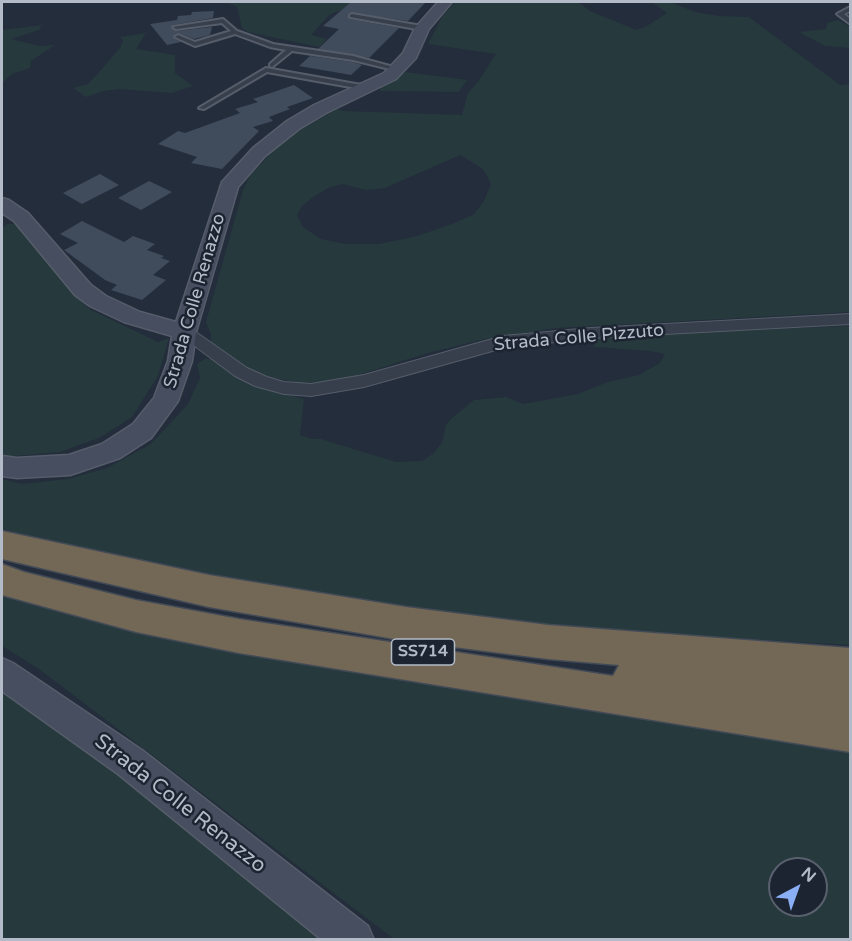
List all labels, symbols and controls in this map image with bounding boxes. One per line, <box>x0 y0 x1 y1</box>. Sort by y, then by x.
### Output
street label: Strada Colle Renazzo <box>160 211 230 391</box>
street label: Strada Colle Pizzuto <box>493 320 665 356</box>
road number: SS714 <box>392 639 454 665</box>
street label: Strada Colle Renazzo <box>89 729 271 879</box>
north arrow <box>768 857 828 917</box>
text: N <box>797 863 820 887</box>

